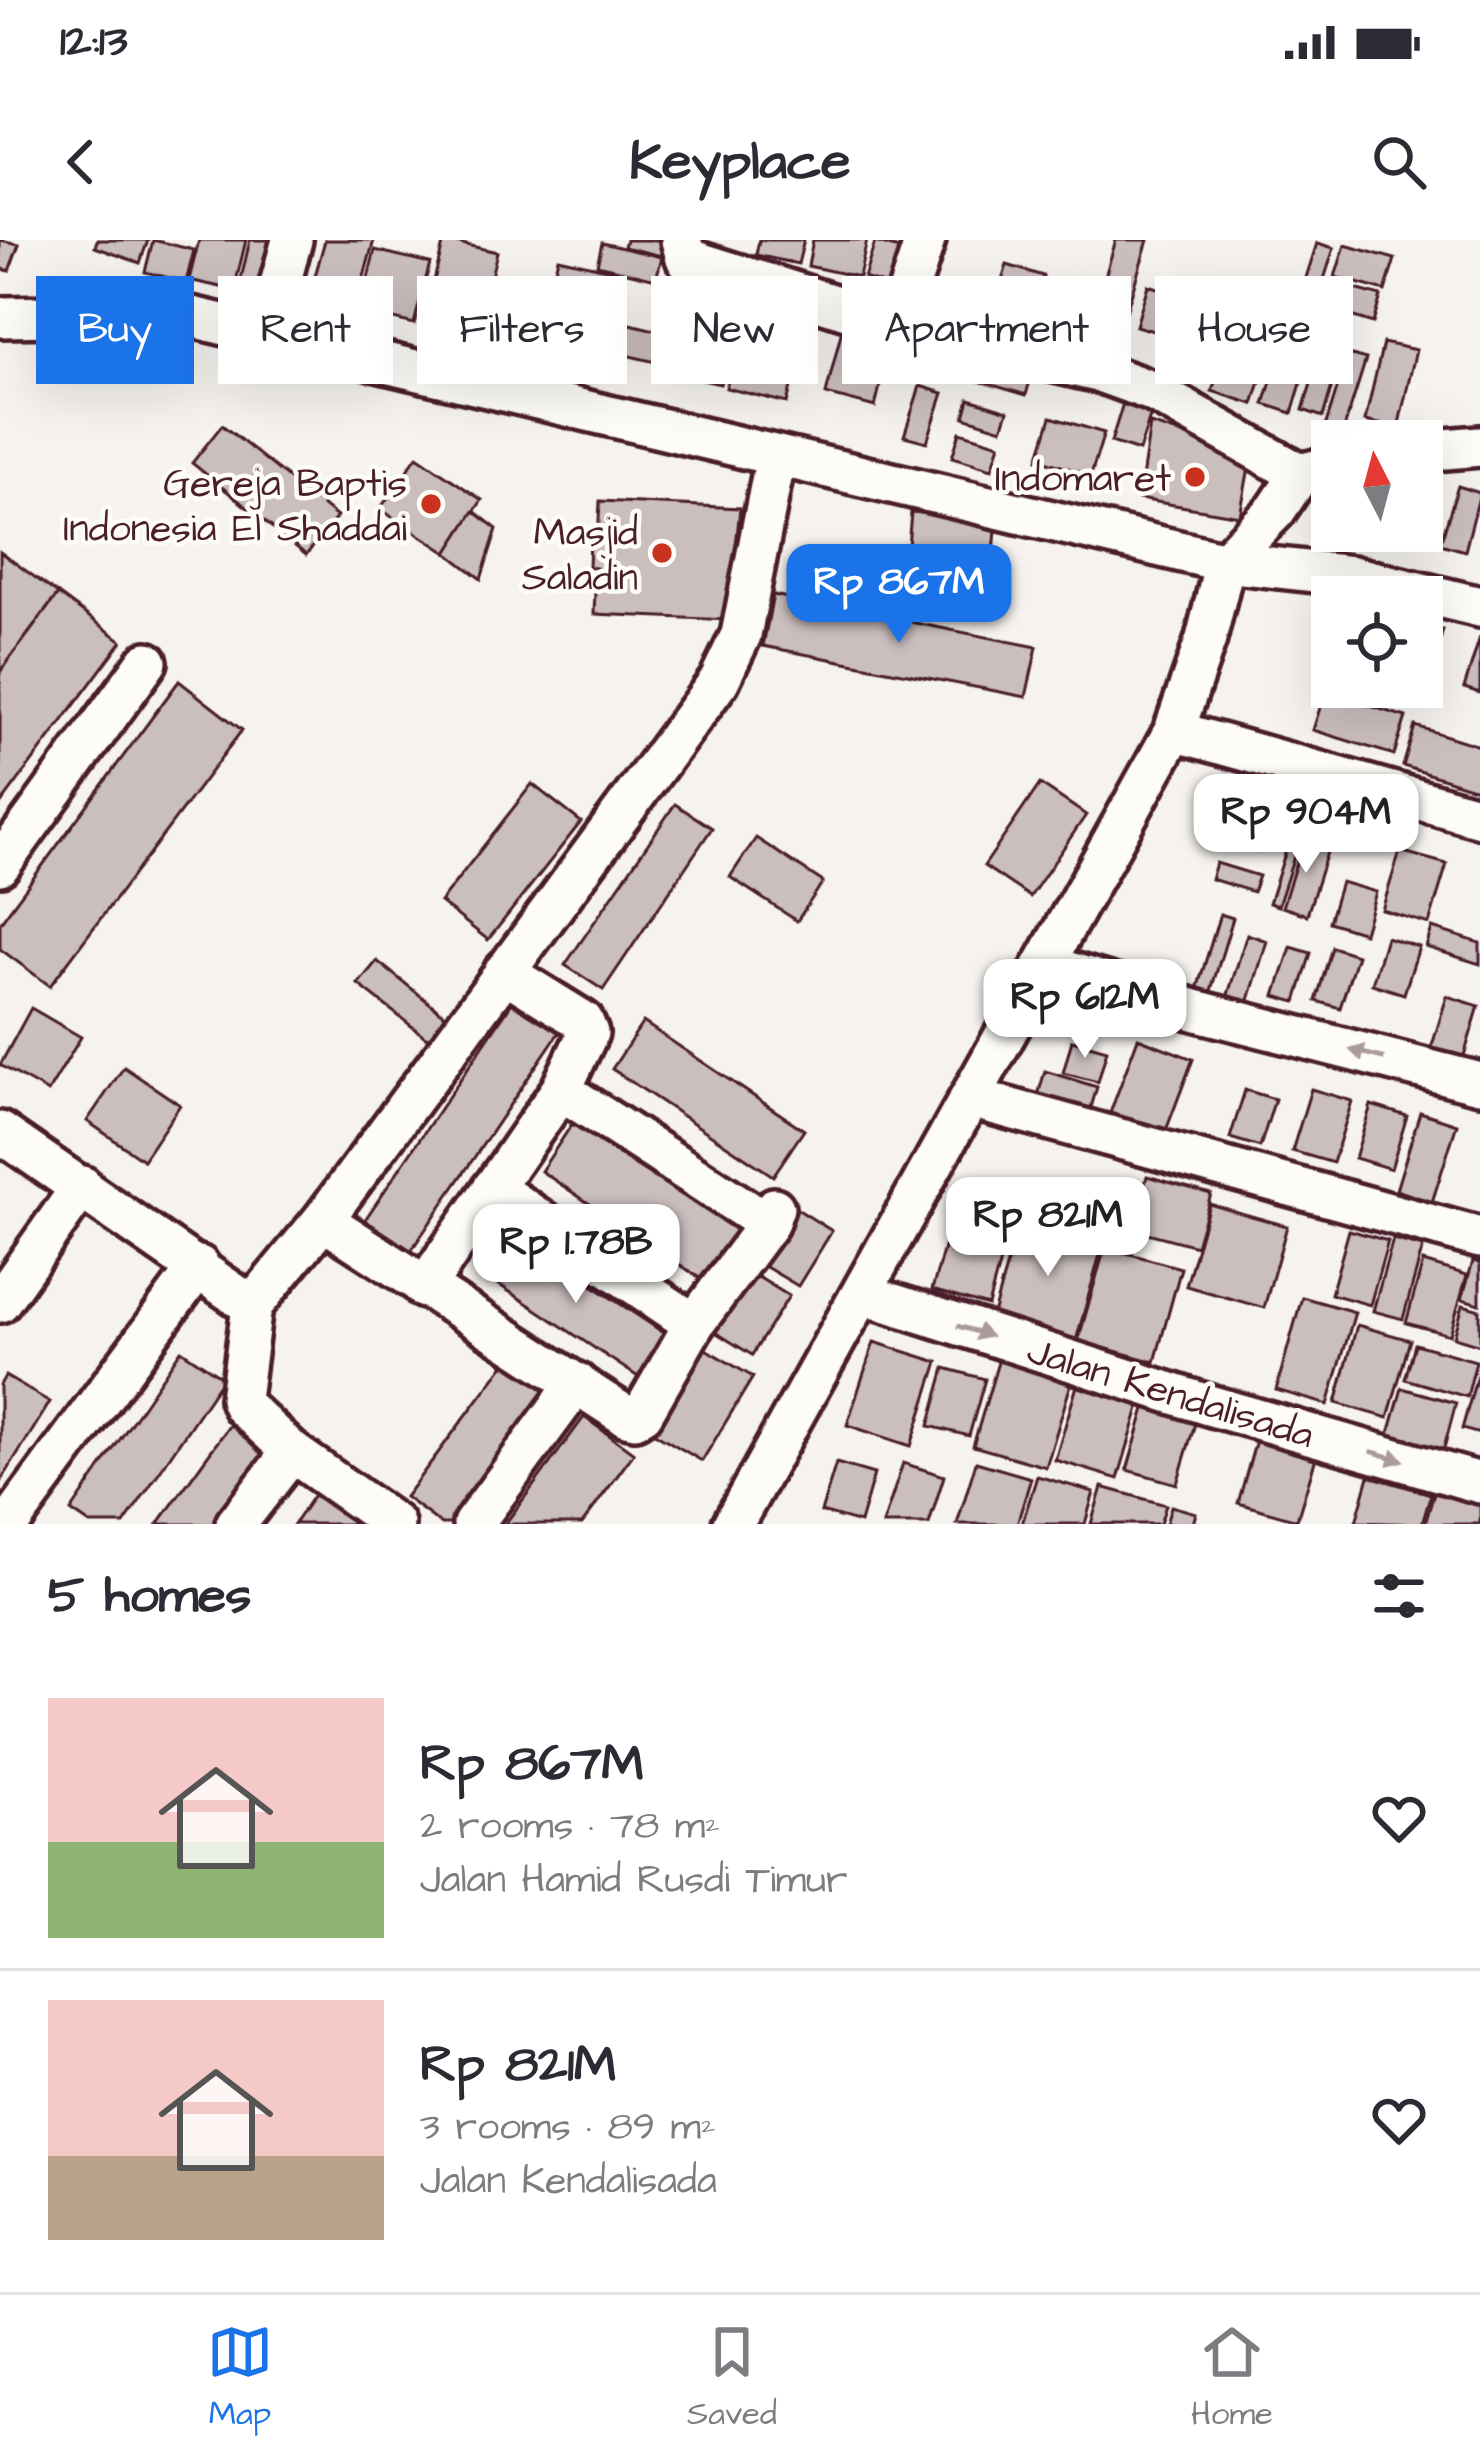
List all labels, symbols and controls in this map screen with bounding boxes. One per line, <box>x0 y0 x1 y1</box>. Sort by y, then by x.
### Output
text: 12:13 <box>60 11 128 73</box>
text: Keyplace <box>630 125 850 200</box>
icon: back <box>48 129 114 195</box>
icon: search <box>1366 129 1432 195</box>
chip: Buy <box>36 276 194 384</box>
chip: Rent <box>218 276 393 384</box>
chip: Filters <box>417 276 627 384</box>
chip: New <box>651 276 818 384</box>
chip: Apartment <box>842 276 1131 384</box>
chip: House <box>1155 276 1353 384</box>
north arrow <box>1311 420 1443 552</box>
map controls <box>1311 420 1443 708</box>
place label: Indomaret <box>995 453 1171 507</box>
place label: Gereja Baptis Indonesia El Shaddai <box>63 458 407 557</box>
marker: Indomaret <box>1182 464 1208 490</box>
marker: Gereja Baptis Indonesia El Shaddai <box>418 491 444 517</box>
place label: Masjid Saladin <box>522 507 638 606</box>
marker: Masjid Saladin <box>649 540 675 566</box>
pin: Rp 867M <box>788 544 1010 646</box>
text: Rp 867M <box>813 556 985 610</box>
button: locate <box>1311 576 1443 708</box>
pin: Rp 904M <box>1195 774 1417 876</box>
text: Rp 904M <box>1221 786 1391 840</box>
pin: Rp 612M <box>974 959 1196 1061</box>
text: Rp 612M <box>1010 971 1160 1025</box>
one-way arrow <box>1348 1044 1385 1063</box>
pin: Rp 821M <box>937 1177 1159 1279</box>
text: Rp 821M <box>973 1189 1123 1243</box>
pin: Rp 1.78B <box>452 1204 700 1306</box>
text: Rp 1.78B <box>500 1216 652 1270</box>
one-way arrow <box>956 1323 993 1342</box>
street label: Jalan Kendalisada <box>1020 1325 1320 1463</box>
one-way arrow <box>1370 1448 1406 1466</box>
text: 5 homes <box>48 1561 251 1632</box>
icon: filters <box>1366 1563 1432 1629</box>
text: Rp 867M <box>420 1729 644 1800</box>
icon: home <box>144 1746 288 1890</box>
icon: heart <box>1366 1785 1432 1851</box>
text: 2 rooms · 78 m² <box>420 1800 720 1854</box>
text: Jalan Hamid Rusdi Timur <box>420 1854 847 1908</box>
text: Rp 821M <box>420 2030 616 2101</box>
icon: home <box>144 2048 288 2192</box>
icon: heart <box>1366 2087 1432 2153</box>
text: 3 rooms · 89 m² <box>420 2101 716 2155</box>
text: Jalan Kendalisada <box>420 2155 717 2209</box>
tab: Map <box>207 2319 273 2437</box>
tab: Saved <box>687 2319 777 2437</box>
tab: Home <box>1191 2319 1273 2437</box>

